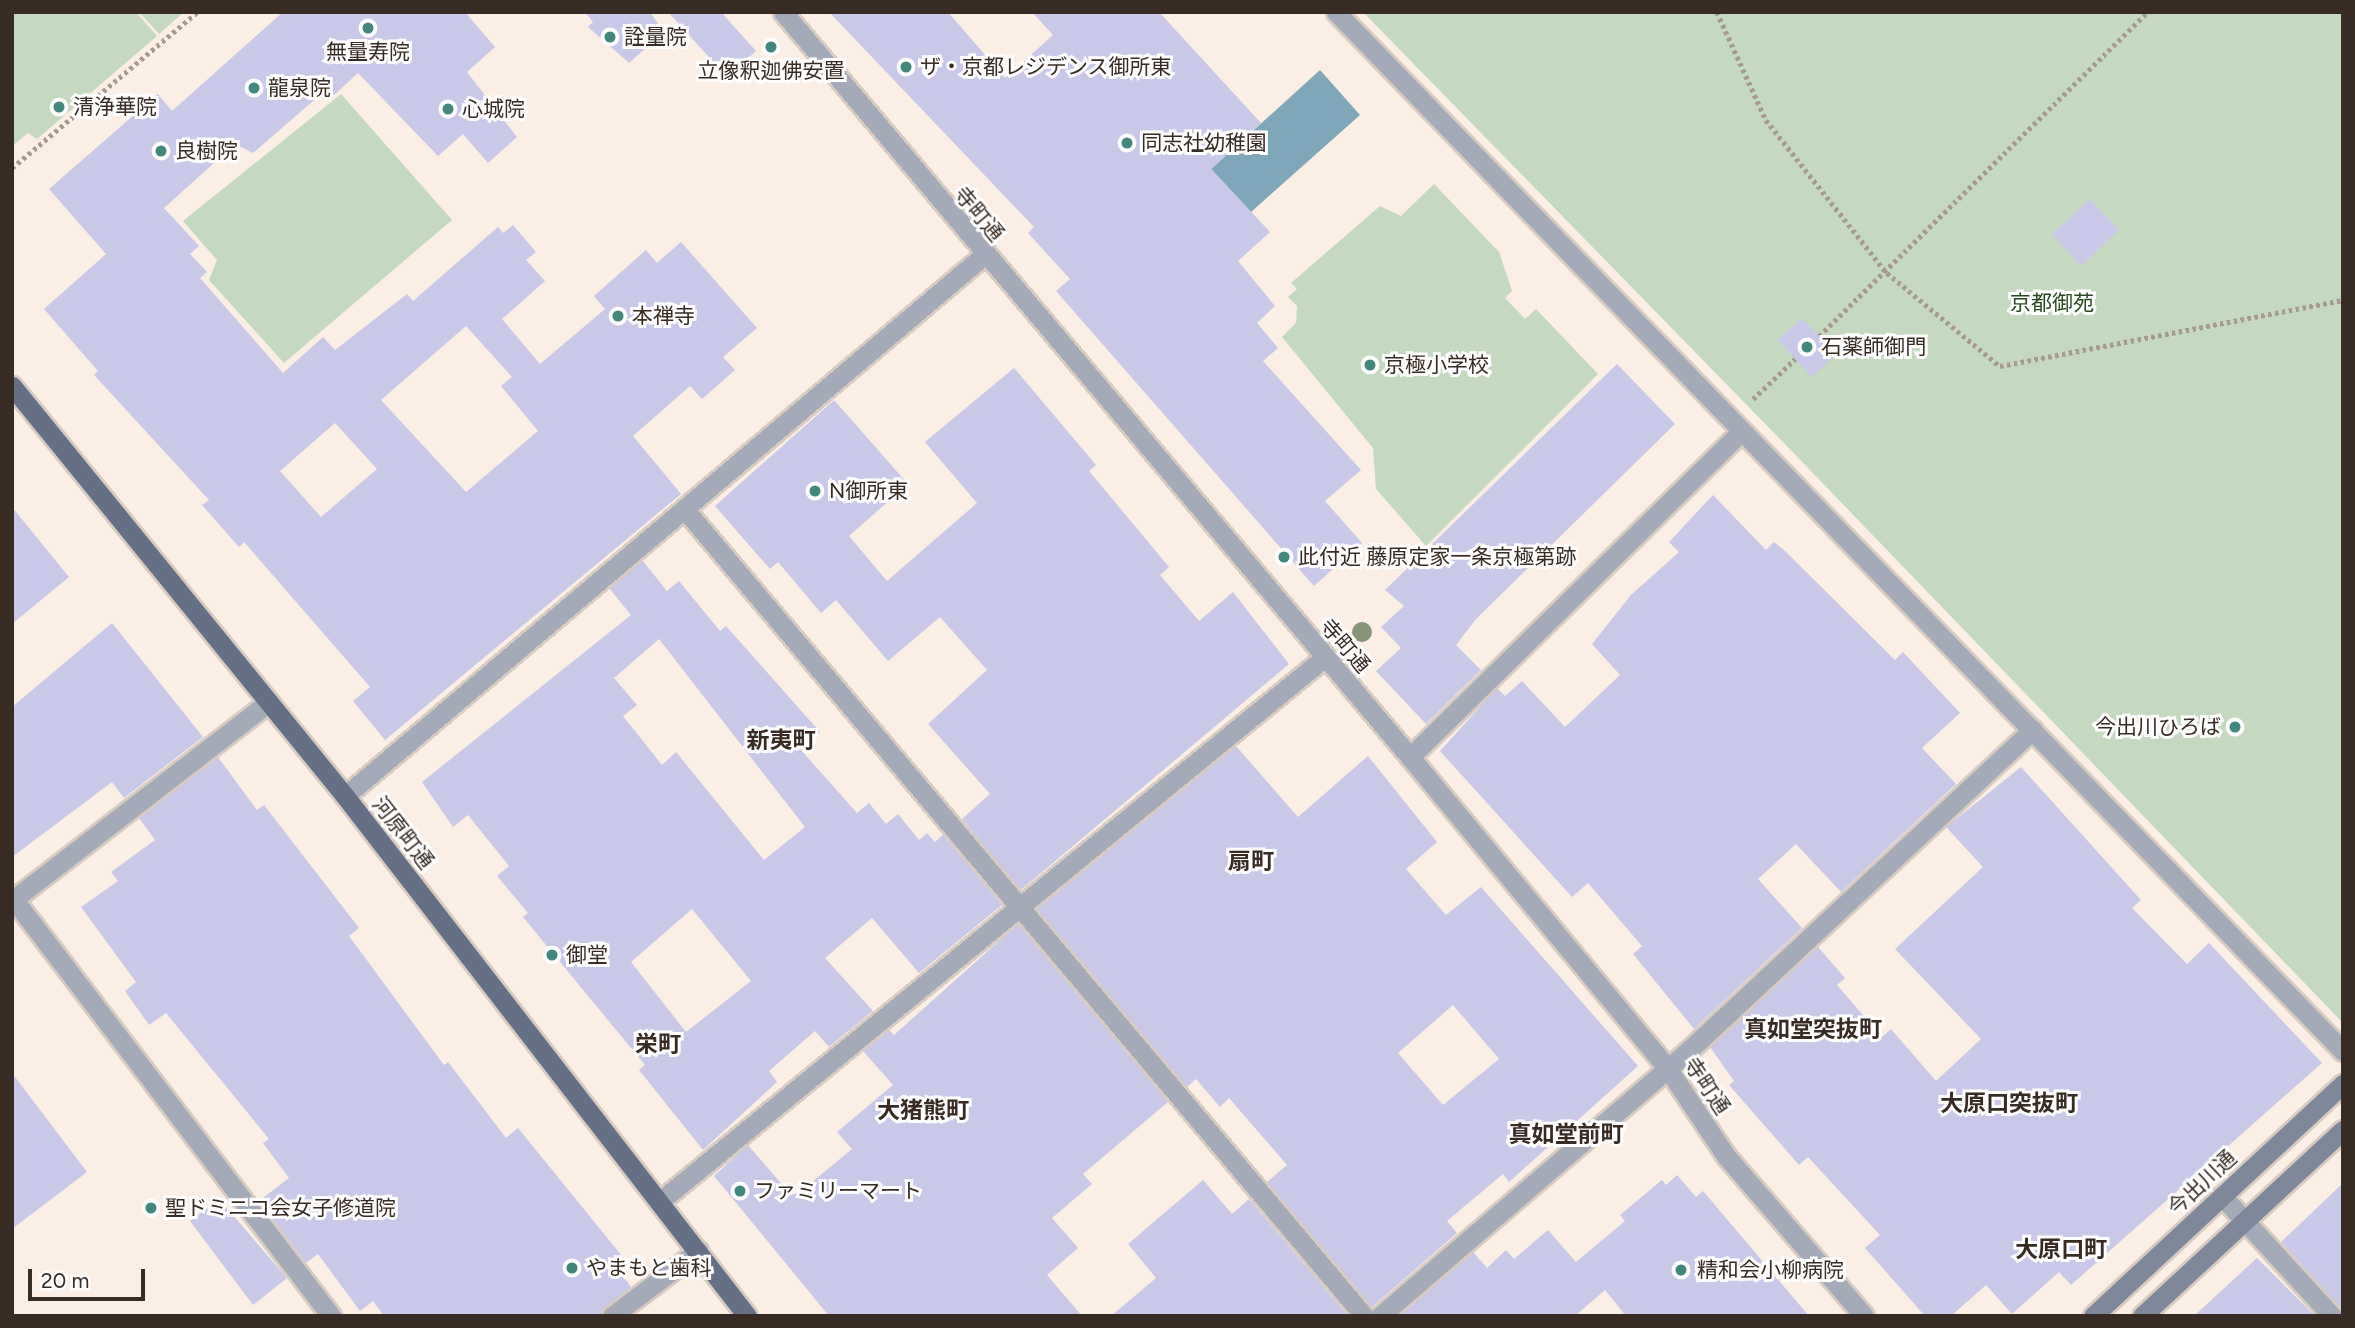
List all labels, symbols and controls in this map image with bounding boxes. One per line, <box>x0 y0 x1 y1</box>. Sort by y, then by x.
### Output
marker: 無量寿院 <box>360 20 376 36</box>
place label: 詮量院 <box>624 24 687 50</box>
marker: 詮量院 <box>602 29 618 45</box>
place label: 無量寿院 <box>326 39 410 65</box>
marker: 立像釈迦佛安置 <box>763 39 779 55</box>
place label: ザ・京都レジデンス御所東 <box>920 54 1172 80</box>
place label: 立像釈迦佛安置 <box>698 58 844 84</box>
marker: ザ・京都レジデンス御所東 <box>898 59 914 75</box>
place label: 龍泉院 <box>268 75 331 101</box>
marker: 龍泉院 <box>246 80 262 96</box>
place label: 清浄華院 <box>73 94 157 120</box>
place label: 心城院 <box>462 96 525 122</box>
marker: 清浄華院 <box>51 99 67 115</box>
marker: 心城院 <box>440 101 456 117</box>
place label: 同志社幼稚園 <box>1141 130 1267 156</box>
marker: 同志社幼稚園 <box>1119 135 1135 151</box>
place label: 良樹院 <box>175 138 238 164</box>
marker: 良樹院 <box>153 143 169 159</box>
street label: 寺町通 <box>949 182 1009 246</box>
park label: 京都御苑 <box>2010 290 2094 316</box>
place label: 本禅寺 <box>632 303 695 329</box>
marker: 本禅寺 <box>610 308 626 324</box>
place label: 石薬師御門 <box>1821 334 1926 360</box>
marker: 石薬師御門 <box>1799 339 1815 355</box>
place label: 京極小学校 <box>1384 352 1489 378</box>
marker: 京極小学校 <box>1362 357 1378 373</box>
place label: N御所東 <box>829 478 908 504</box>
marker: N御所東 <box>807 483 823 499</box>
place label: 此付近 藤原定家一条京極第跡 <box>1298 544 1576 570</box>
marker: 此付近 藤原定家一条京極第跡 <box>1276 549 1292 565</box>
street label: 寺町通 <box>1315 614 1375 678</box>
place label: 今出川ひろば <box>2095 714 2221 740</box>
marker: 今出川ひろば <box>2227 719 2243 735</box>
district label: 新夷町 <box>747 726 815 754</box>
street label: 河原町通 <box>367 792 439 874</box>
district label: 扇町 <box>1228 847 1274 875</box>
place label: 御堂 <box>566 942 608 968</box>
marker: 御堂 <box>544 947 560 963</box>
district label: 真如堂突抜町 <box>1744 1015 1882 1043</box>
district label: 栄町 <box>635 1030 681 1058</box>
street label: 寺町通 <box>1679 1053 1735 1119</box>
district label: 大原口突抜町 <box>1940 1089 2078 1117</box>
district label: 大猪熊町 <box>877 1096 969 1124</box>
district label: 真如堂前町 <box>1509 1120 1623 1148</box>
street label: 今出川通 <box>2163 1145 2241 1221</box>
place label: ファミリーマート <box>754 1178 922 1204</box>
marker: ファミリーマート <box>732 1183 748 1199</box>
place label: 聖ドミニコ会女子修道院 <box>165 1195 396 1221</box>
marker: 聖ドミニコ会女子修道院 <box>143 1200 159 1216</box>
district label: 大原口町 <box>2015 1235 2107 1263</box>
scale bar <box>32 1254 149 1298</box>
place label: やまもと歯科 <box>586 1255 712 1281</box>
place label: 精和会小柳病院 <box>1697 1257 1844 1283</box>
marker: やまもと歯科 <box>564 1260 580 1276</box>
marker: 精和会小柳病院 <box>1671 1260 1691 1280</box>
text: 20 m <box>41 1268 89 1293</box>

